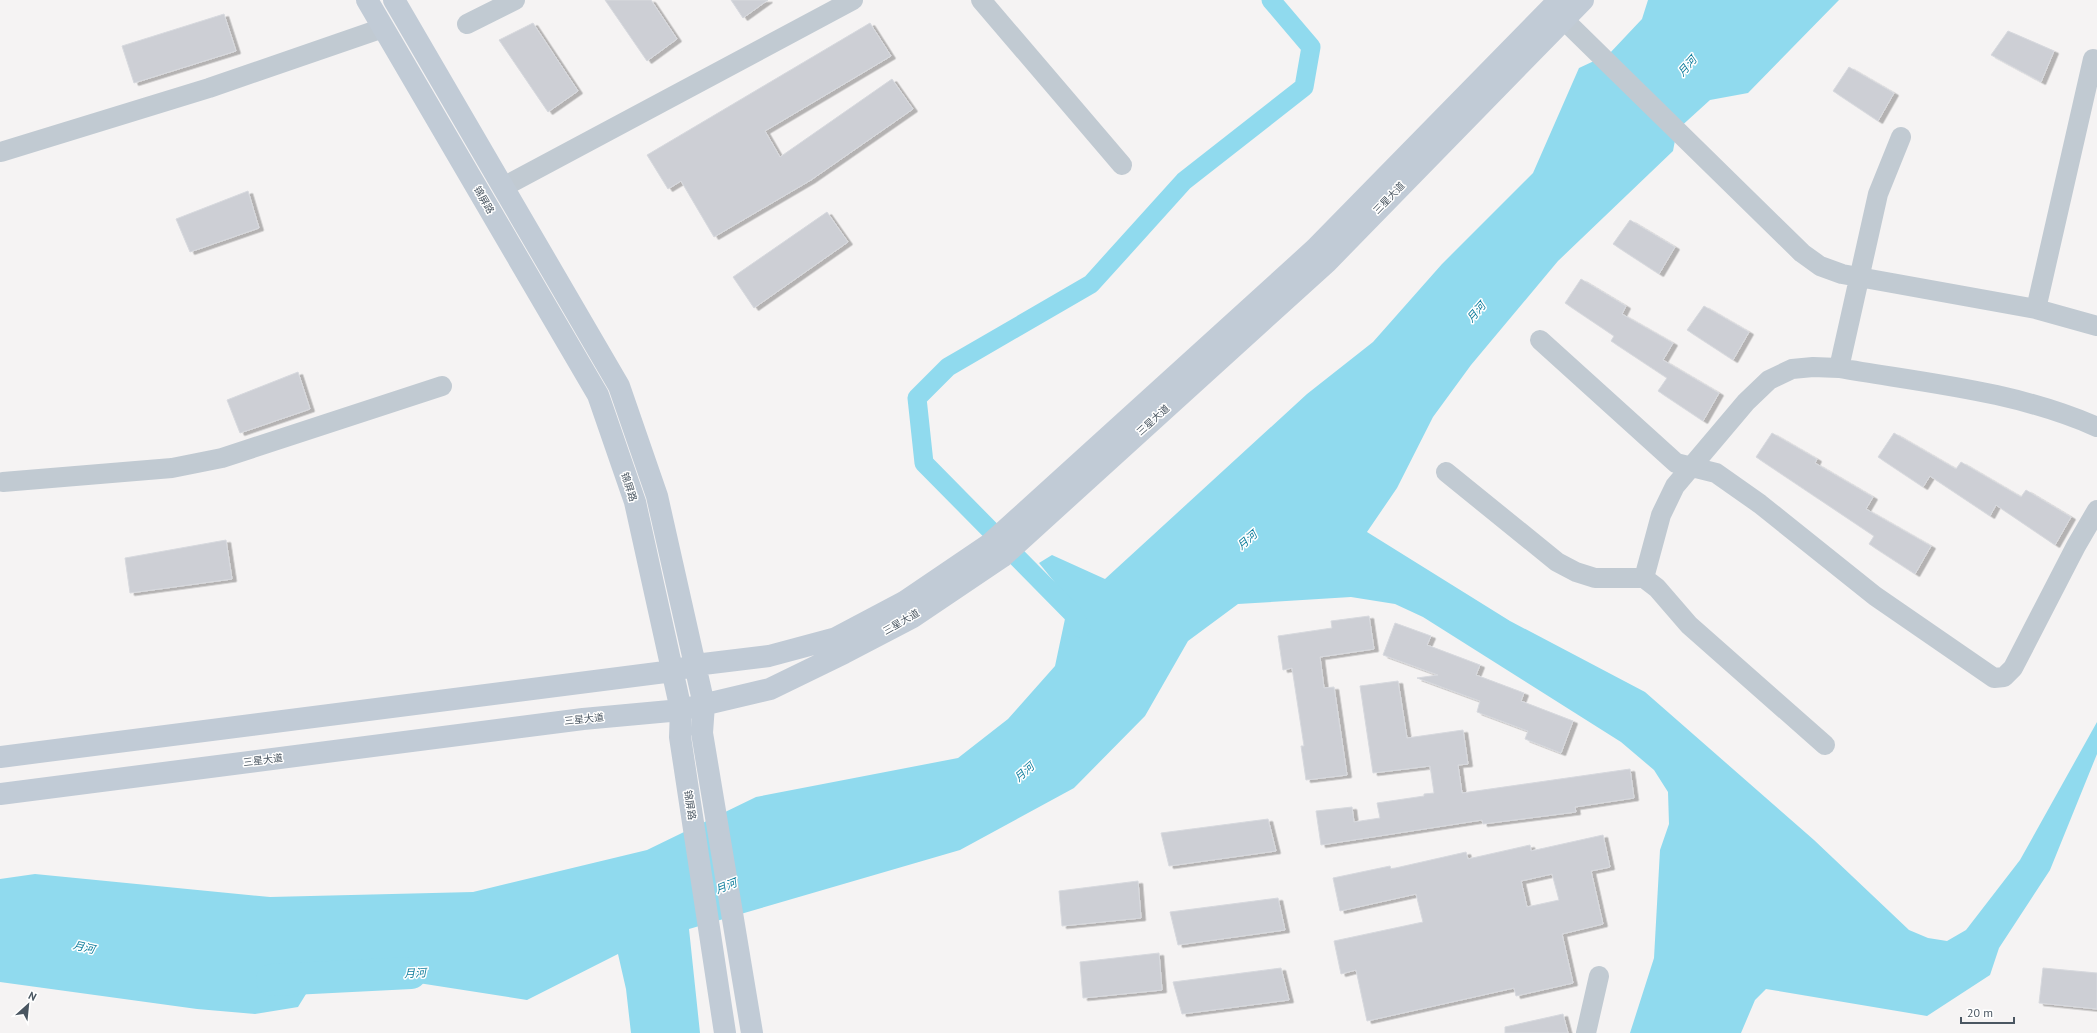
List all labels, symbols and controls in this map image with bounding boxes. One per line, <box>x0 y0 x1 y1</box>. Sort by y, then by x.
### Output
water label: 月河 <box>1675 52 1701 79</box>
street label: 三星大道 <box>1370 179 1408 217</box>
street label: 锦屏路 <box>471 184 497 216</box>
water label: 月河 <box>1464 298 1490 325</box>
street label: 三星大道 <box>1134 402 1172 438</box>
street label: 锦屏路 <box>618 471 640 503</box>
water label: 月河 <box>1234 526 1261 552</box>
street label: 三星大道 <box>880 606 922 638</box>
street label: 三星大道 <box>563 710 605 728</box>
street label: 三星大道 <box>242 751 284 769</box>
water label: 月河 <box>1011 758 1038 785</box>
street label: 锦屏路 <box>681 789 699 821</box>
water label: 月河 <box>713 875 741 897</box>
water label: 月河 <box>72 938 98 957</box>
water label: 月河 <box>404 965 428 981</box>
north arrow <box>8 985 48 1025</box>
text: N <box>26 988 39 1004</box>
scale bar <box>1961 999 2014 1025</box>
text: 20 m <box>1967 1005 1993 1020</box>

